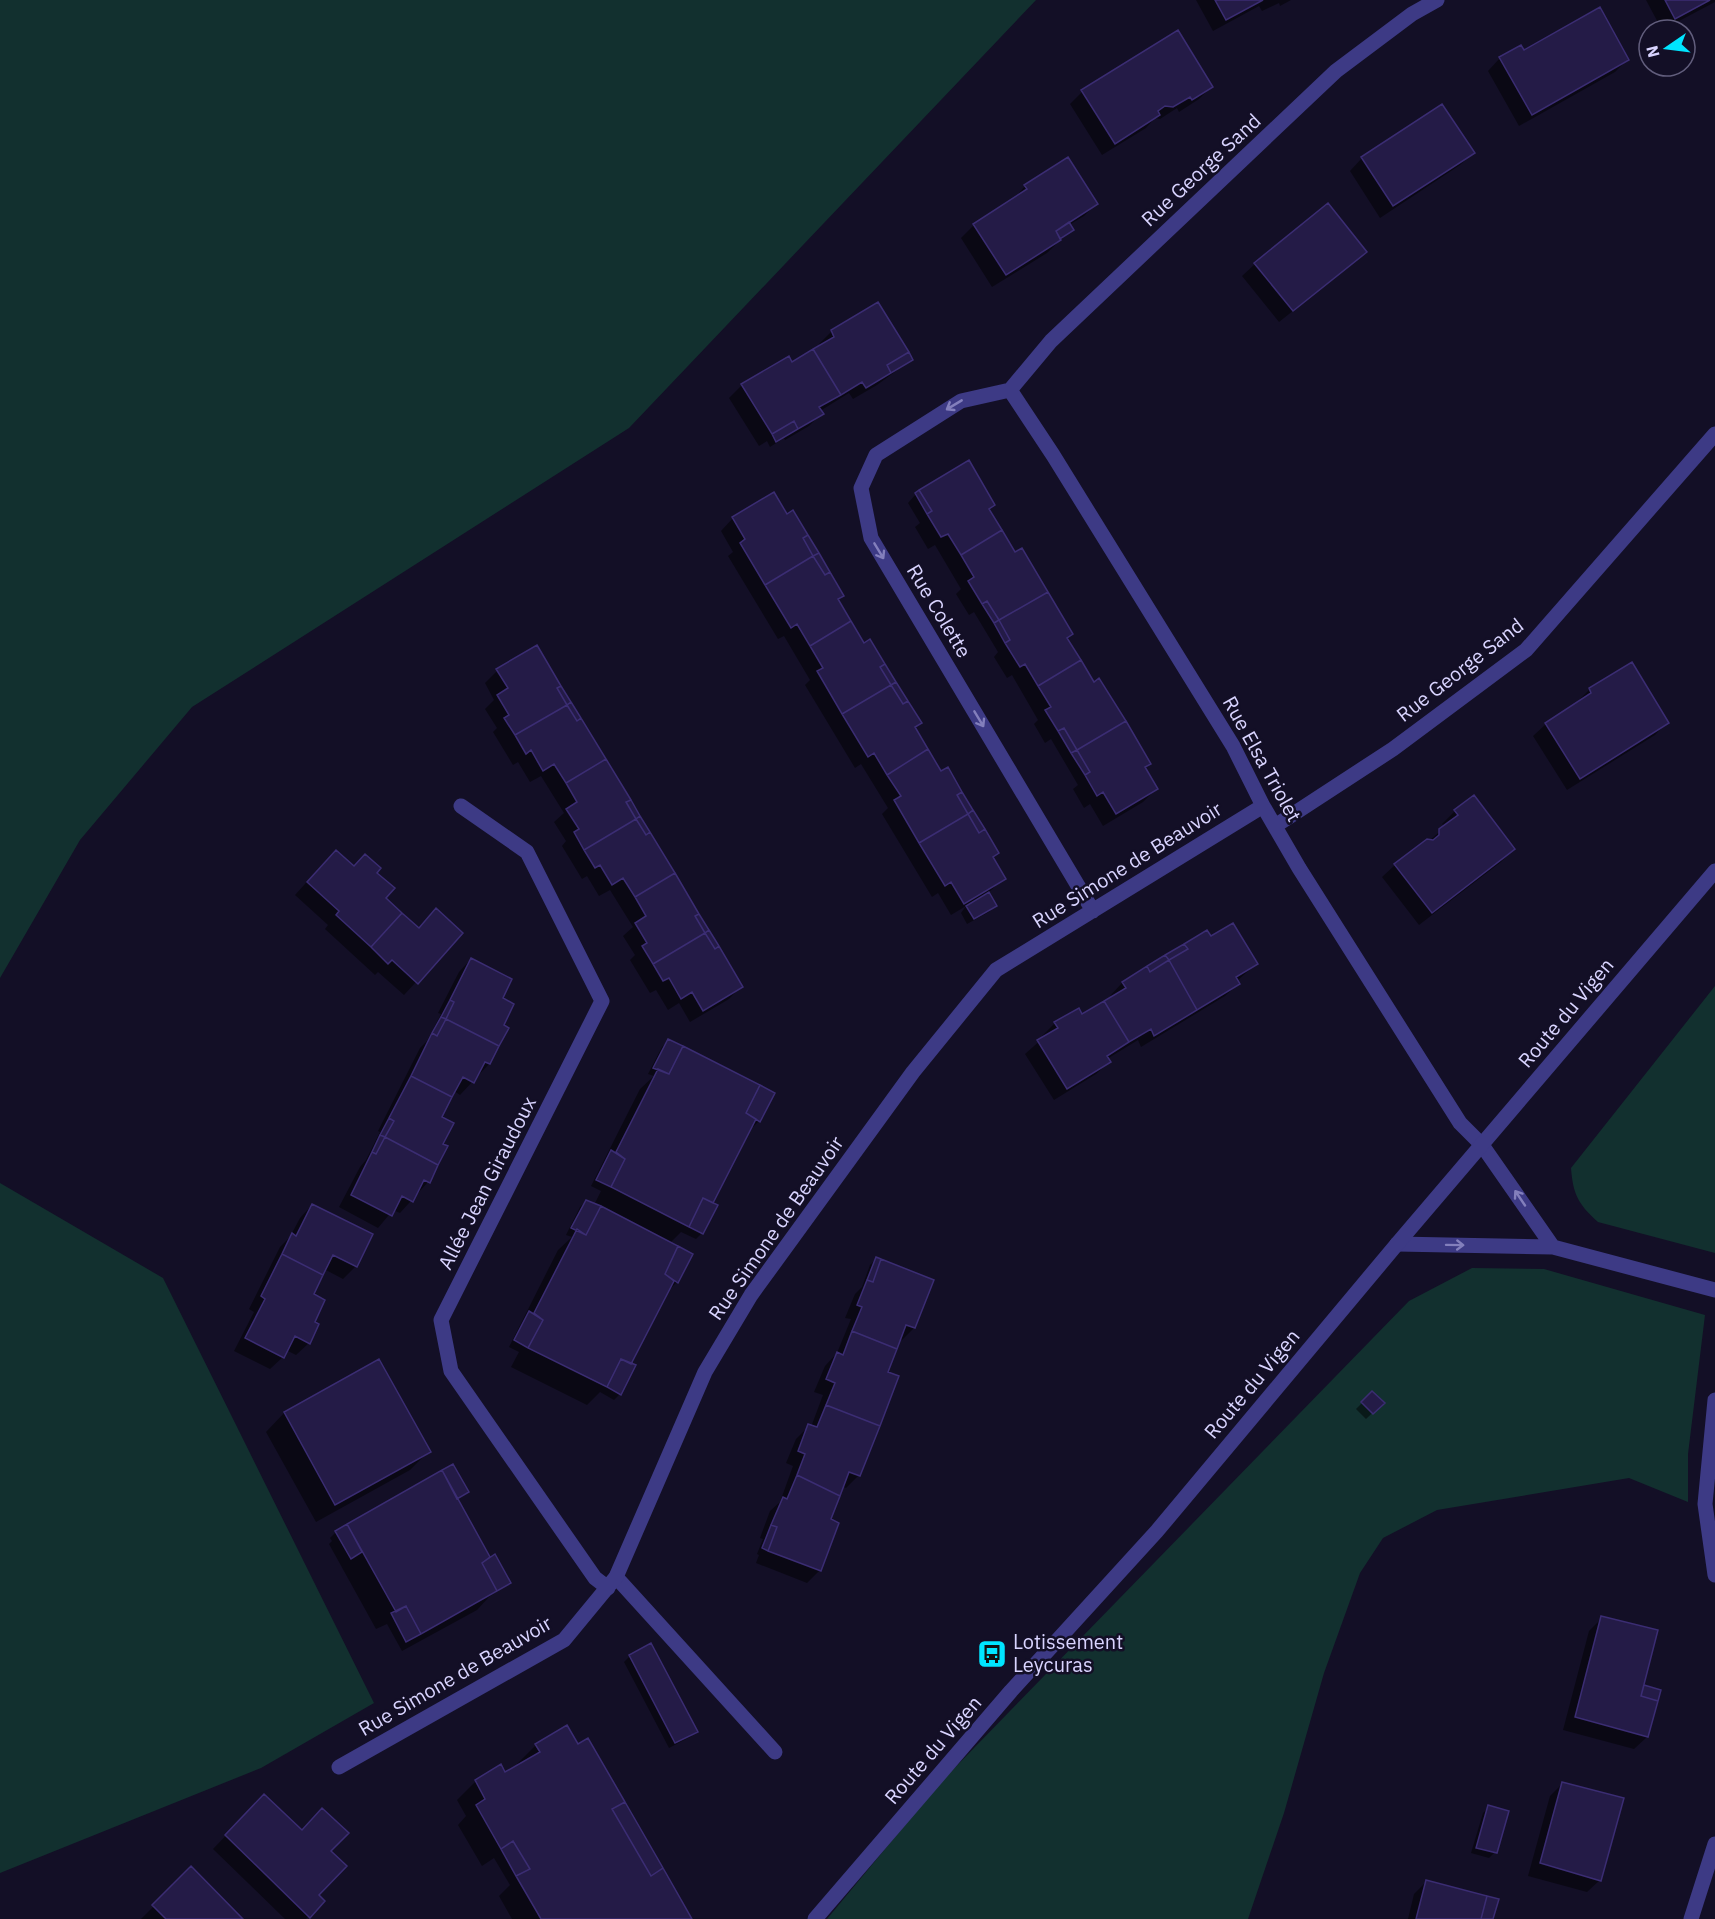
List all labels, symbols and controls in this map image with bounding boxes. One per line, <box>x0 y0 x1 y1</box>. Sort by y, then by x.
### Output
north arrow <box>1637 18 1697 78</box>
text: N <box>1641 44 1664 60</box>
street label: Rue George Sand <box>1135 107 1266 232</box>
one-way arrow <box>946 400 963 412</box>
one-way arrow <box>874 542 886 559</box>
street label: Rue Colette <box>901 559 978 663</box>
street label: Rue George Sand <box>1391 611 1529 728</box>
street label: Rue Elsa Triolet <box>1217 691 1308 826</box>
one-way arrow <box>973 710 985 727</box>
street label: Rue Simone de Beauvoir <box>1027 795 1227 934</box>
street label: Route du Vigen <box>1512 952 1619 1073</box>
street label: Allée Jean Giraudoux <box>431 1092 542 1274</box>
street label: Rue Simone de Beauvoir <box>702 1130 849 1325</box>
one-way arrow <box>1514 1191 1526 1207</box>
one-way arrow <box>1444 1239 1464 1251</box>
street label: Route du Vigen <box>1198 1323 1305 1444</box>
street label: Rue Simone de Beauvoir <box>353 1609 556 1742</box>
place label: Lotissement Leycuras <box>1013 1628 1123 1678</box>
bus stop icon: Lotissement Leycuras <box>976 1638 1008 1670</box>
street label: Route du Vigen <box>878 1690 987 1810</box>

